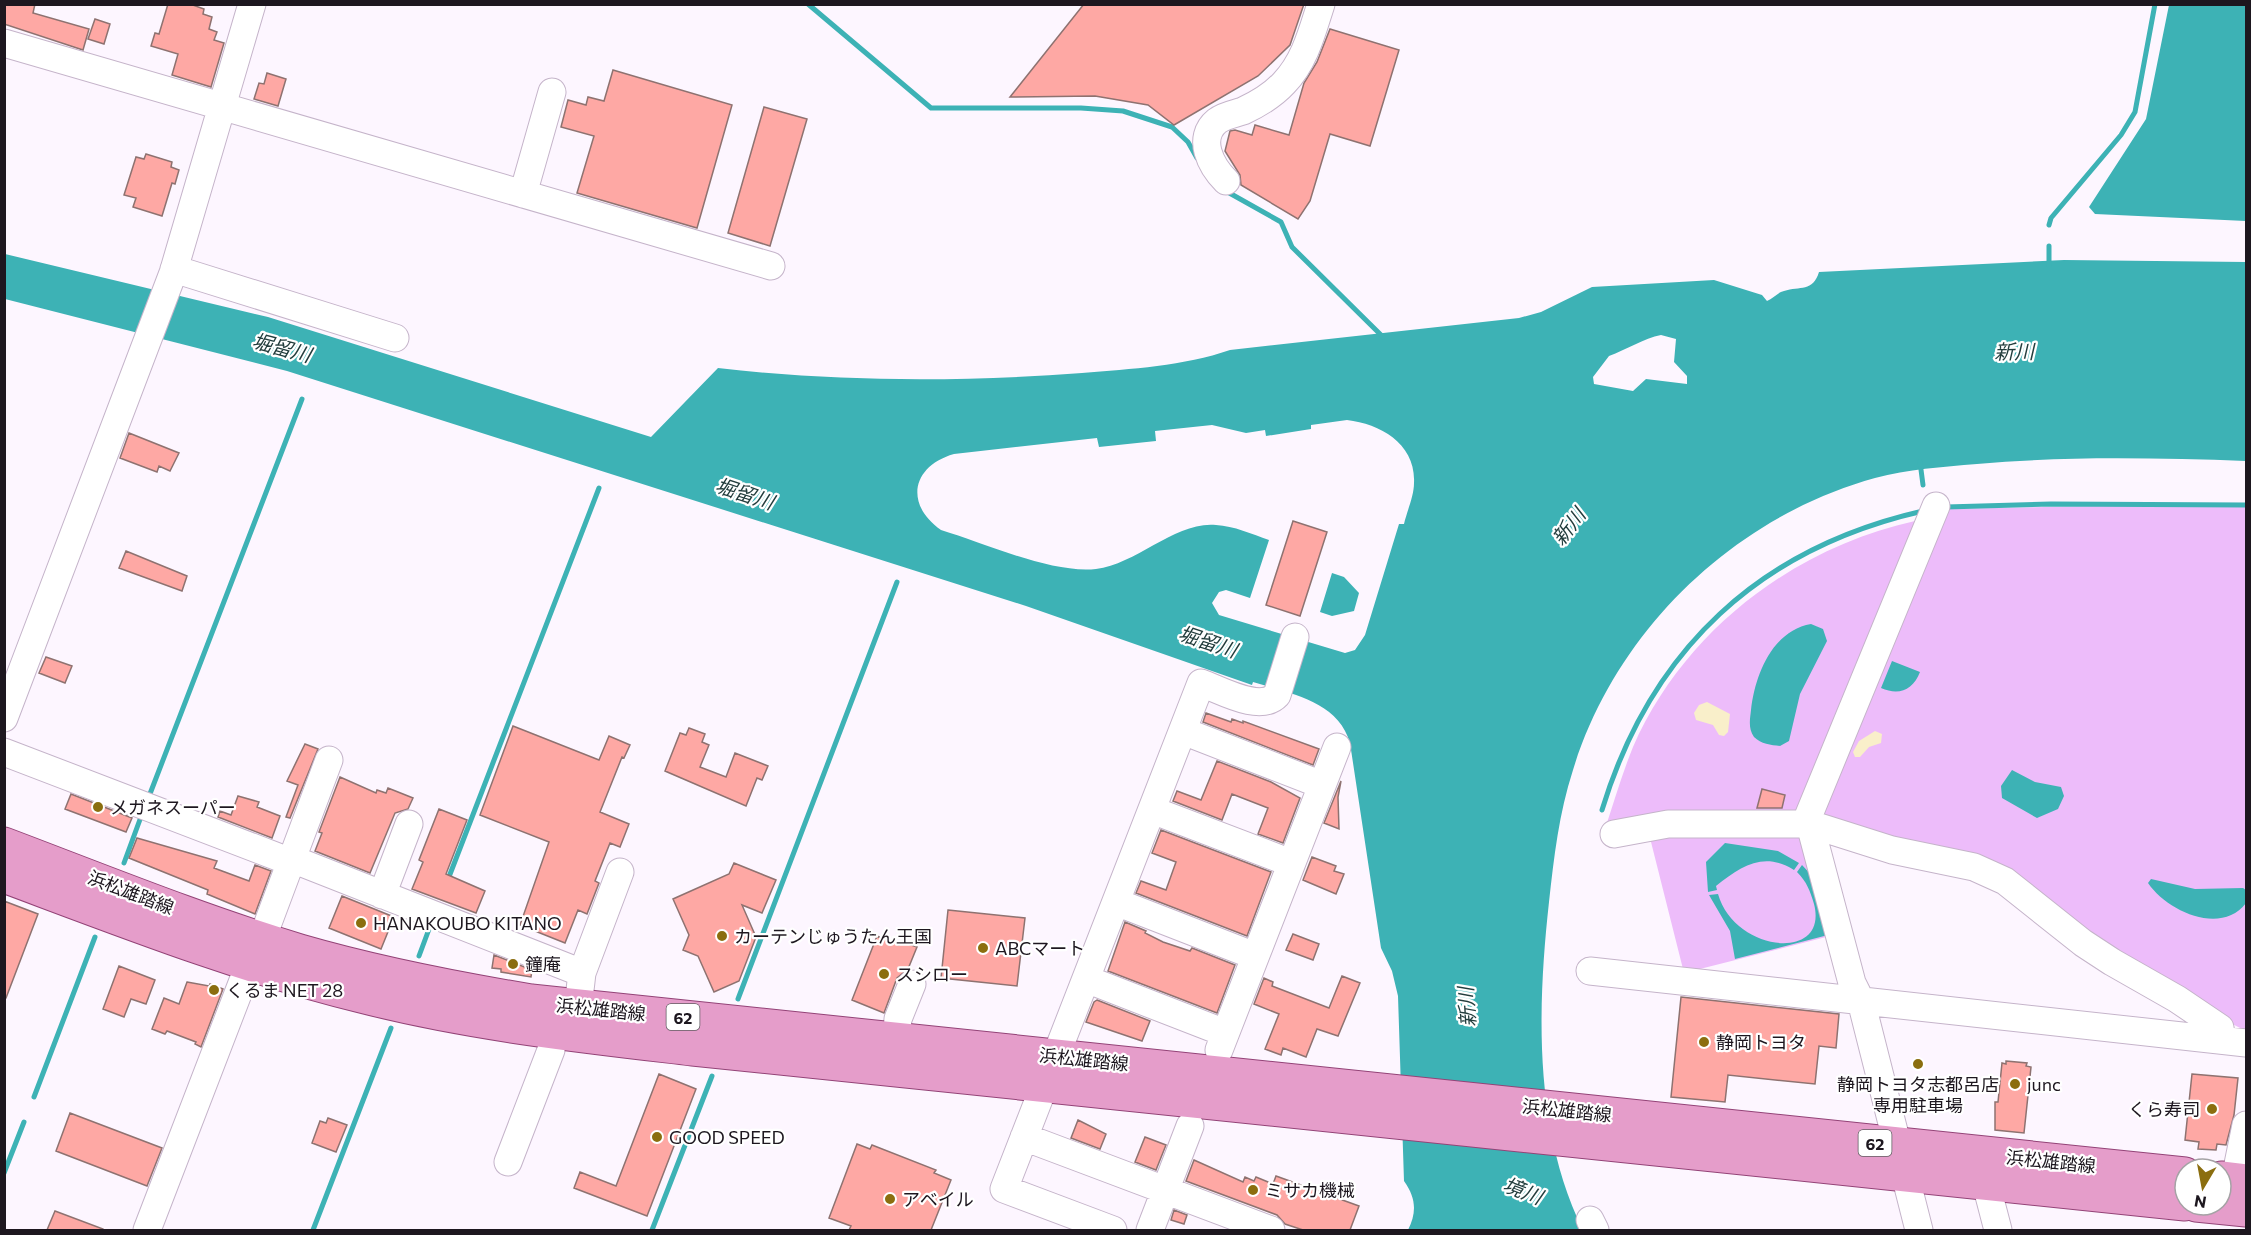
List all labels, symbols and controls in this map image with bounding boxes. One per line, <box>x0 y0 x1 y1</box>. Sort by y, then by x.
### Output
water label: 堀留川 <box>250 328 316 367</box>
water label: 新川 <box>1994 339 2036 363</box>
water label: 堀留川 <box>713 472 779 514</box>
water label: 新川 <box>1546 501 1591 549</box>
water label: 堀留川 <box>1176 620 1242 662</box>
place label: メガネスーパー <box>110 796 236 818</box>
marker: メガネスーパー <box>91 800 105 814</box>
street label: 浜松雄踏線 <box>85 866 177 918</box>
place label: HANAKOUBO KITANO <box>373 912 562 934</box>
marker: HANAKOUBO KITANO <box>354 916 368 930</box>
place label: カーテンじゅうたん王国 <box>734 925 932 947</box>
marker: カーテンじゅうたん王国 <box>715 929 729 943</box>
place label: ABCマート <box>995 937 1085 959</box>
marker: ABCマート <box>976 941 990 955</box>
place label: 鐘庵 <box>525 953 561 975</box>
marker: 鐘庵 <box>506 957 520 971</box>
place label: スシロー <box>896 963 968 985</box>
marker: スシロー <box>877 967 891 981</box>
place label: くるま NET 28 <box>226 979 343 1001</box>
marker: くるま NET 28 <box>207 983 221 997</box>
water label: 新川 <box>1452 984 1479 1028</box>
street label: 浜松雄踏線 <box>555 993 647 1025</box>
road number: 62 <box>666 1004 700 1030</box>
place label: 静岡トヨタ <box>1716 1031 1806 1053</box>
marker: 静岡トヨタ <box>1697 1035 1711 1049</box>
street label: 浜松雄踏線 <box>1038 1043 1130 1075</box>
marker: 静岡トヨタ志都呂店 専用駐車場 <box>1911 1057 1925 1071</box>
place label: 静岡トヨタ志都呂店 専用駐車場 <box>1837 1073 1999 1116</box>
place label: junc <box>2027 1073 2061 1095</box>
marker: junc <box>2008 1077 2022 1091</box>
street label: 浜松雄踏線 <box>1521 1094 1613 1126</box>
place label: くら寿司 <box>2128 1098 2200 1120</box>
marker: くら寿司 <box>2205 1102 2219 1116</box>
place label: GOOD SPEED <box>669 1126 785 1148</box>
marker: GOOD SPEED <box>650 1130 664 1144</box>
road number: 62 <box>1858 1130 1892 1156</box>
street label: 浜松雄踏線 <box>2005 1145 2097 1177</box>
north arrow <box>2173 1157 2233 1217</box>
water label: 境川 <box>1500 1172 1548 1209</box>
place label: ミサカ機械 <box>1265 1179 1355 1201</box>
marker: ミサカ機械 <box>1246 1183 1260 1197</box>
place label: アベイル <box>902 1188 974 1210</box>
marker: アベイル <box>883 1192 897 1206</box>
text: N <box>2193 1192 2208 1213</box>

